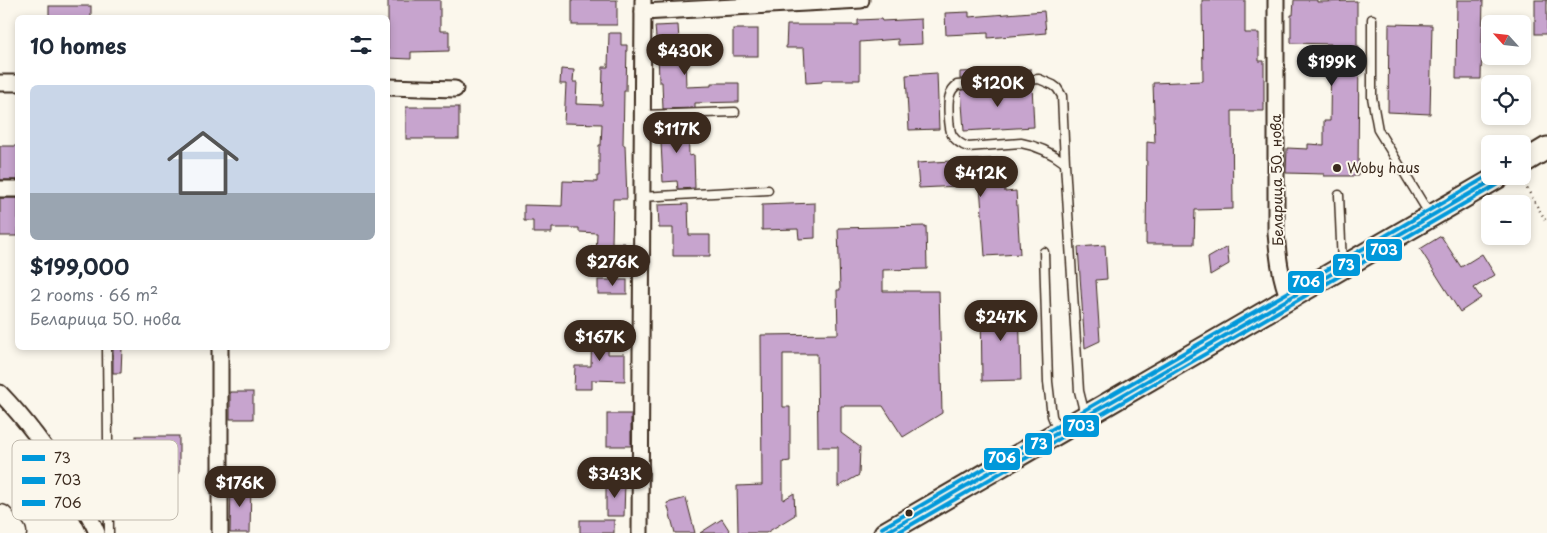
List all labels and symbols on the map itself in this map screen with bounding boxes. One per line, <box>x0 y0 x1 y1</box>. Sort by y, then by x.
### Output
north arrow <box>1481 15 1531 65</box>
pin: $430K <box>650 34 720 76</box>
pin: $199K <box>1297 44 1367 87</box>
pin: $120K <box>963 66 1033 108</box>
pin: $117K <box>642 112 712 154</box>
street label: Беларица 50. нова <box>1265 114 1288 246</box>
pin: $412K <box>946 156 1016 198</box>
place label: Woby haus <box>1347 157 1420 178</box>
marker: Woby haus <box>1331 162 1343 174</box>
line badge: 703 <box>1365 238 1403 262</box>
text: 703 <box>1370 239 1398 260</box>
pin: $276K <box>578 244 648 287</box>
line badge: 73 <box>1332 253 1361 277</box>
text: 73 <box>1337 254 1355 275</box>
line badge: 706 <box>1287 270 1325 294</box>
text: 706 <box>1292 271 1320 292</box>
pin: $247K <box>966 300 1036 342</box>
pin: $167K <box>565 320 635 362</box>
line badge: 703 <box>1062 414 1100 438</box>
text: 703 <box>1067 415 1095 436</box>
line badge: 73 <box>1024 432 1053 456</box>
text: 73 <box>1030 433 1048 454</box>
legend <box>12 440 178 520</box>
text: 73 <box>54 447 71 468</box>
line badge: 706 <box>983 447 1021 471</box>
text: 706 <box>988 447 1016 468</box>
pin: $343K <box>580 456 650 499</box>
pin: $176K <box>205 466 275 508</box>
text: 703 <box>54 469 81 490</box>
text: 706 <box>54 492 82 513</box>
unlabelled marker <box>904 508 914 518</box>

